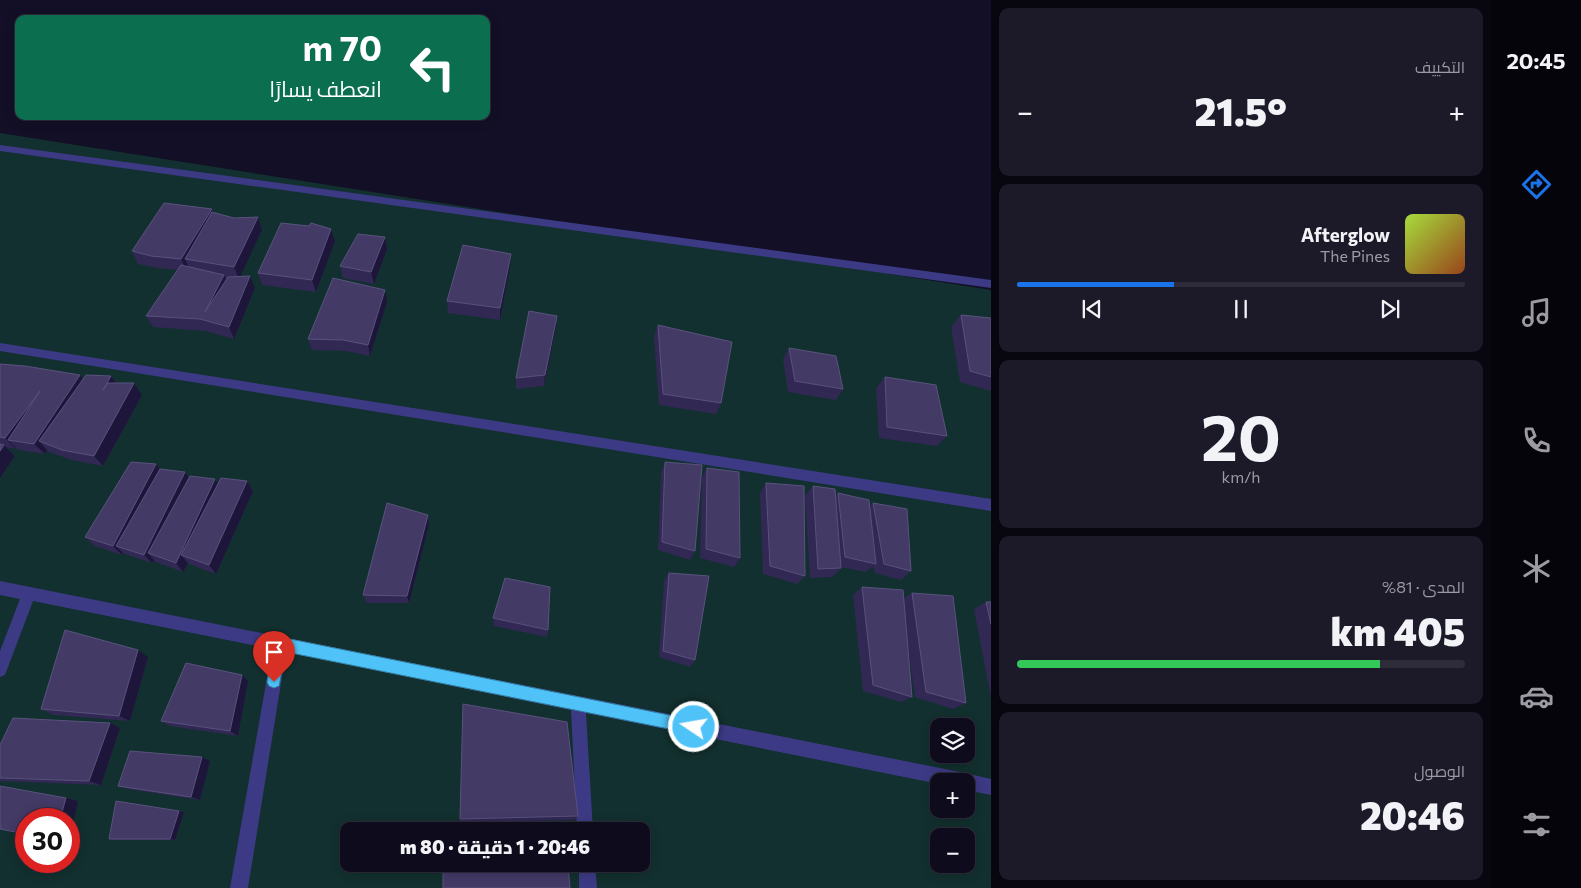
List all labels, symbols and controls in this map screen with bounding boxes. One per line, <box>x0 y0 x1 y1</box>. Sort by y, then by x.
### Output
text: 70 m <box>302 25 382 68</box>
icon: left <box>400 35 465 100</box>
text: 20:45 <box>1506 47 1566 74</box>
text: التكييف <box>1415 57 1465 76</box>
text: انعطف يسارًا <box>269 75 382 102</box>
text: 21.5° <box>1194 87 1287 134</box>
text: − <box>1017 94 1033 128</box>
text: + <box>1449 94 1465 128</box>
icon: directions <box>1519 167 1554 202</box>
text: Afterglow <box>1301 223 1390 246</box>
text: The Pines <box>1320 246 1390 265</box>
icon: previous <box>1078 295 1106 323</box>
icon: pause <box>1227 295 1255 323</box>
icon: next <box>1376 295 1404 323</box>
icon: music <box>1519 295 1554 330</box>
text: 20 <box>1201 395 1281 474</box>
icon: phone <box>1519 423 1554 458</box>
text: km/h <box>1222 467 1260 486</box>
icon: climate <box>1519 551 1554 586</box>
text: المدى · 81% <box>1382 577 1465 596</box>
text: 405 km <box>1331 607 1465 654</box>
pin <box>253 631 295 682</box>
icon: arrive <box>260 638 288 666</box>
icon: car <box>1519 679 1554 714</box>
position arrow <box>667 700 719 752</box>
map controls <box>930 718 975 873</box>
button: layers <box>930 718 975 763</box>
text: الوصول <box>1414 761 1465 780</box>
button: + <box>930 773 975 818</box>
text: 20:46 <box>1360 791 1465 838</box>
icon: filters <box>1519 807 1554 842</box>
speed limit sign: 30 <box>15 808 80 873</box>
button: − <box>930 828 975 873</box>
text: 20:46 · 1 دقيقة · 80 m <box>400 835 590 858</box>

